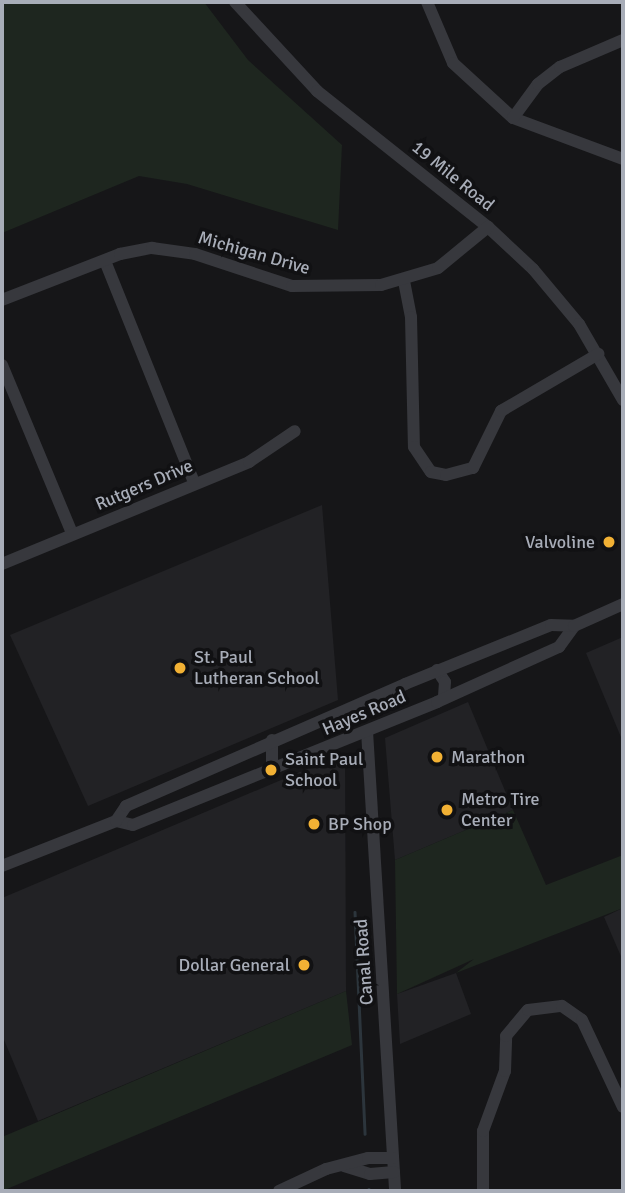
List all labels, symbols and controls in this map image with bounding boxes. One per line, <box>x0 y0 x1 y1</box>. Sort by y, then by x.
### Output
street label: 19 Mile Road <box>408 136 498 216</box>
street label: Michigan Drive <box>196 227 312 279</box>
street label: Rutgers Drive <box>92 455 196 515</box>
place label: Valvoline <box>525 531 595 553</box>
marker: Valvoline <box>601 534 617 550</box>
place label: St. Paul Lutheran School <box>194 647 320 690</box>
marker: St. Paul Lutheran School <box>172 660 188 676</box>
street label: Hayes Road <box>319 686 409 740</box>
place label: Marathon <box>451 746 525 768</box>
place label: Saint Paul School <box>285 749 363 792</box>
marker: Marathon <box>429 749 445 765</box>
marker: Saint Paul School <box>263 762 279 778</box>
place label: Metro Tire Center <box>461 789 539 832</box>
marker: Metro Tire Center <box>439 802 455 818</box>
place label: BP Shop <box>328 813 392 835</box>
marker: BP Shop <box>306 816 322 832</box>
street label: Canal Road <box>350 918 378 1006</box>
place label: Dollar General <box>179 954 290 976</box>
marker: Dollar General <box>296 957 312 973</box>

